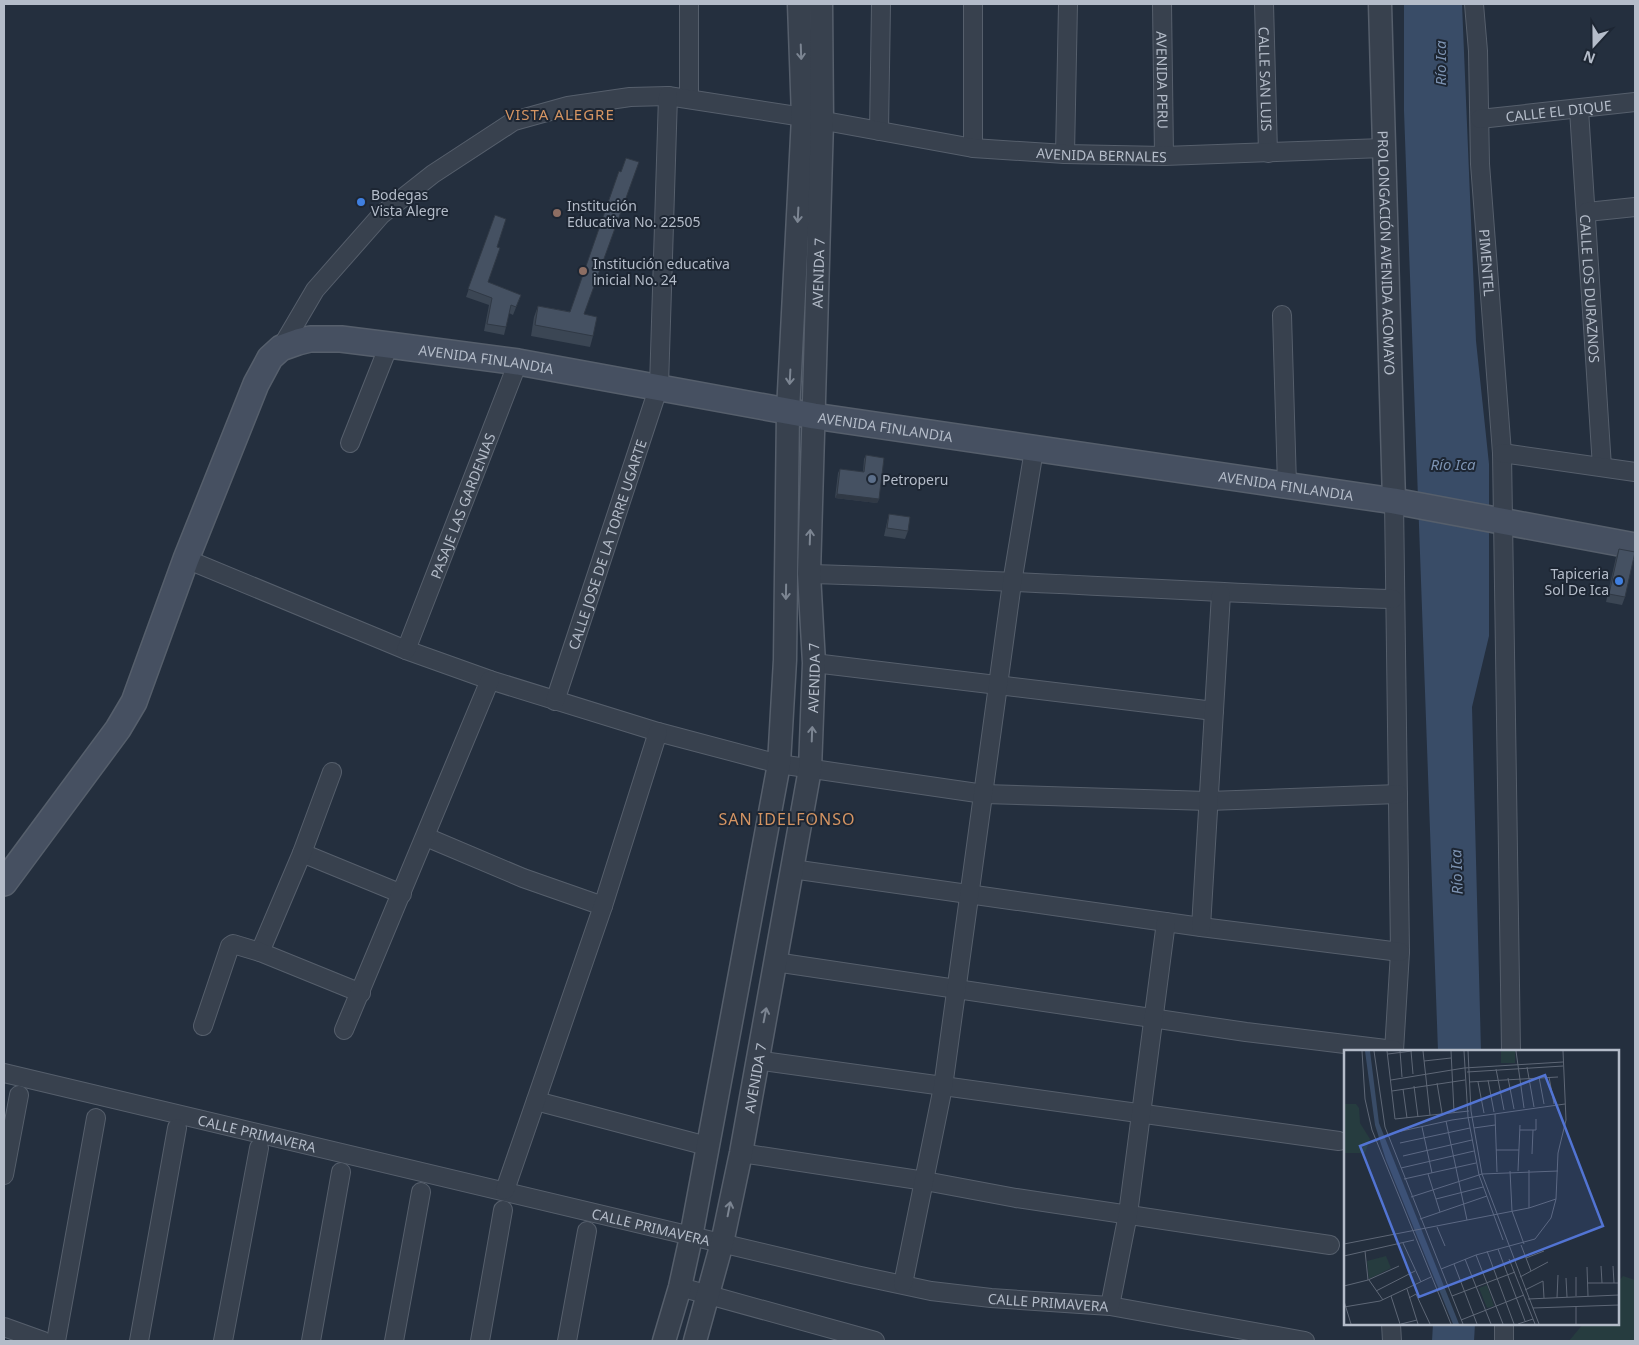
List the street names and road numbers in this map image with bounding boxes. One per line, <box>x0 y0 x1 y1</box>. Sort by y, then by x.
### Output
street label: CALLE SAN LUIS <box>1255 26 1277 132</box>
street label: AVENIDA PERU <box>1153 31 1173 129</box>
street label: CALLE EL DIQUE <box>1504 95 1613 126</box>
street label: PROLONGACIÓN AVENIDA ACOMAYO <box>1374 130 1400 375</box>
street label: AVENIDA BERNALES <box>1036 143 1167 166</box>
street label: CALLE LOS DURAZNOS <box>1576 214 1605 364</box>
street label: PIMENTEL <box>1475 228 1500 297</box>
street label: AVENIDA 7 <box>807 238 828 309</box>
street label: AVENIDA FINLANDIA <box>418 340 555 378</box>
street label: AVENIDA FINLANDIA <box>817 407 954 446</box>
street label: PASAJE LAS GARDENIAS <box>425 430 499 581</box>
street label: CALLE JOSE DE LA TORRE UGARTE <box>563 437 650 652</box>
street label: AVENIDA FINLANDIA <box>1217 466 1355 504</box>
street label: AVENIDA 7 <box>803 642 823 713</box>
street label: AVENIDA 7 <box>739 1041 770 1114</box>
street label: CALLE PRIMAVERA <box>196 1110 318 1156</box>
street label: CALLE PRIMAVERA <box>590 1203 712 1250</box>
street label: CALLE PRIMAVERA <box>987 1288 1109 1315</box>

